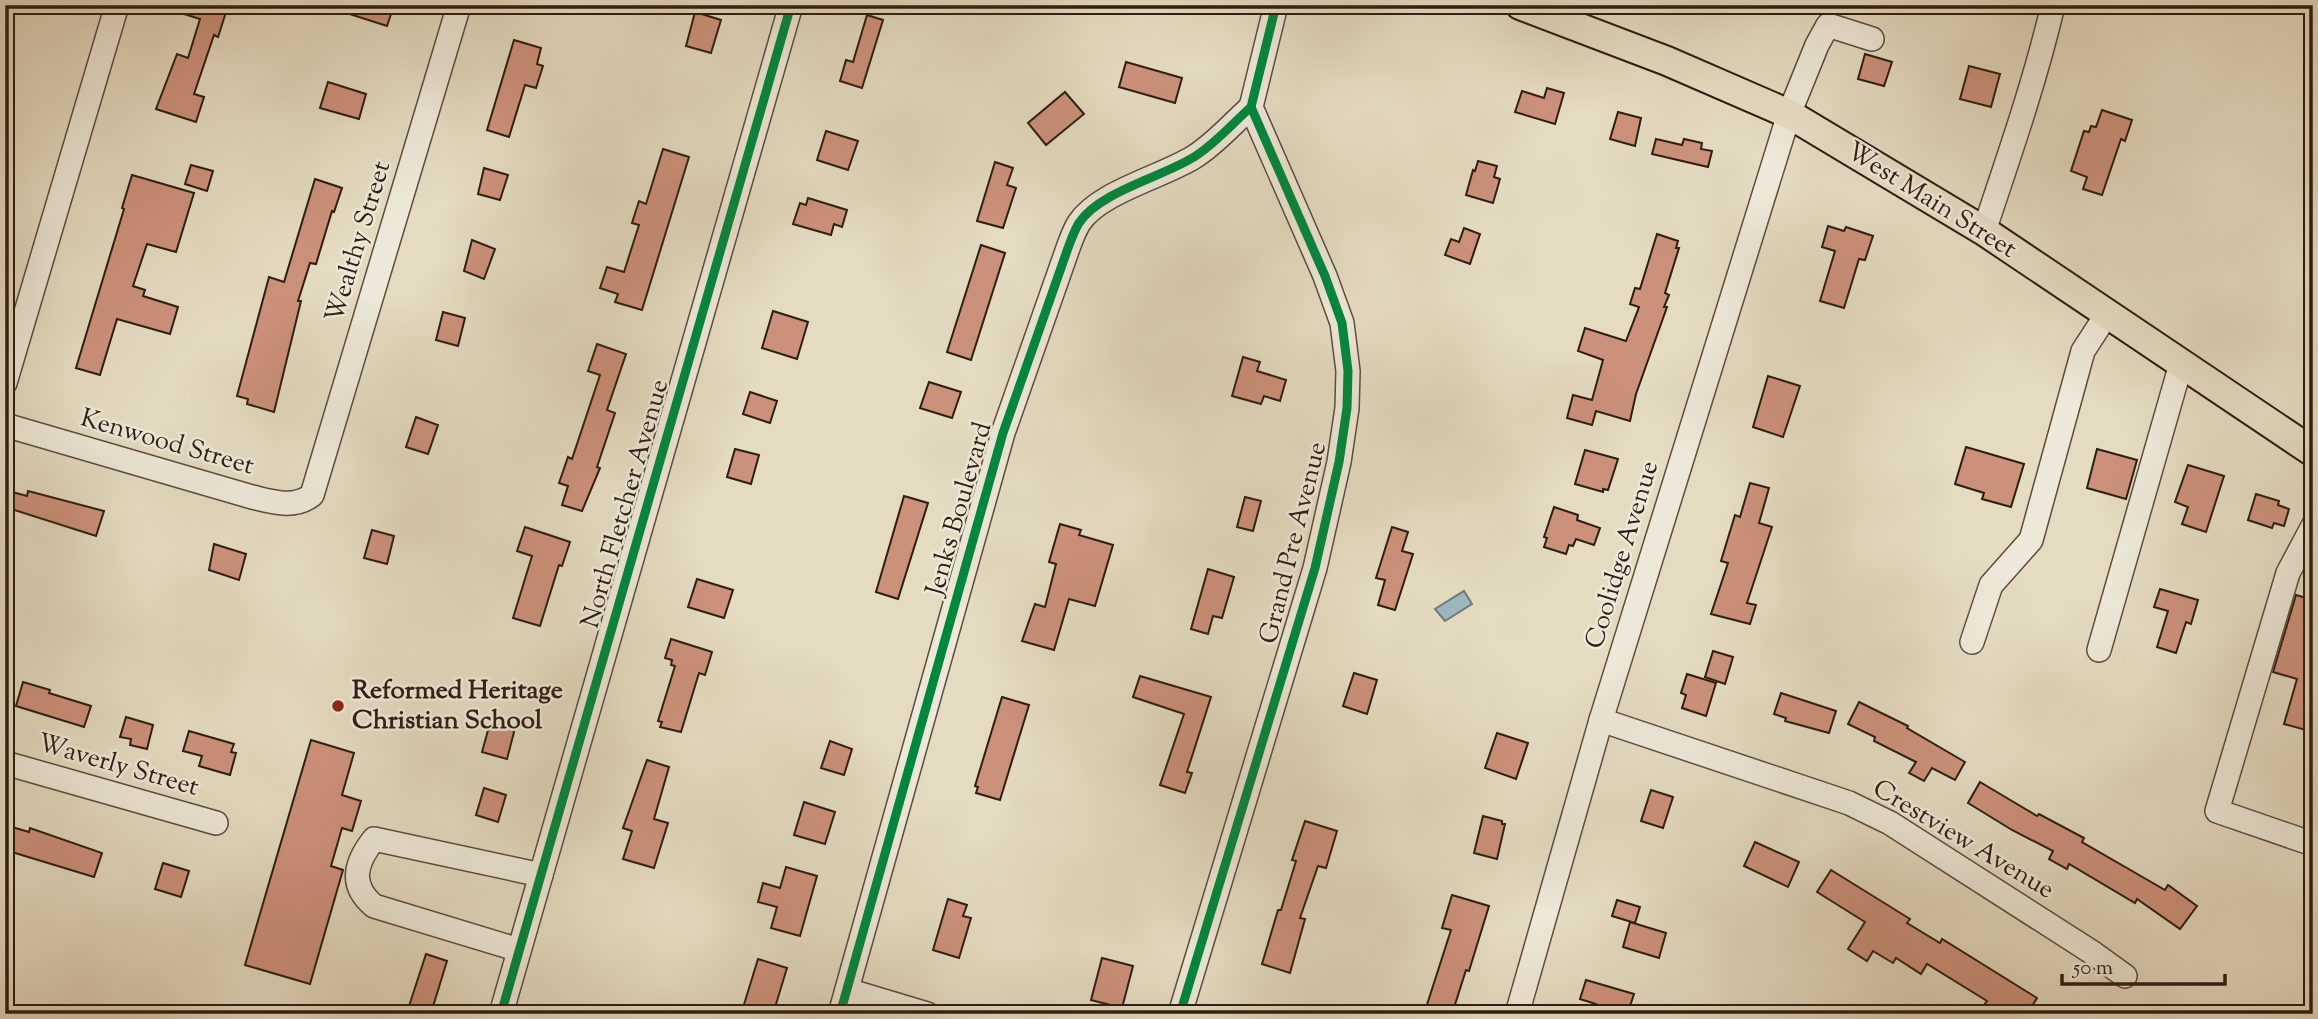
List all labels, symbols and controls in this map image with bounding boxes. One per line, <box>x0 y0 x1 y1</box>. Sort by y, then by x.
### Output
street label: West Main Street <box>1839 134 2023 268</box>
street label: Wealthy Street <box>317 157 401 327</box>
street label: North Fletcher Avenue <box>573 375 679 633</box>
street label: Kenwood Street <box>76 401 258 485</box>
street label: Jenks Boulevard <box>917 418 1003 602</box>
street label: Grand Pre Avenue <box>1251 438 1337 648</box>
street label: Coolidge Avenue <box>1577 457 1669 653</box>
place label: Reformed Heritage Christian School <box>352 673 563 740</box>
marker: Reformed Heritage Christian School <box>330 698 346 714</box>
street label: Waverly Street <box>33 725 203 807</box>
street label: Crestview Avenue <box>1865 771 2061 909</box>
scale bar <box>2062 942 2225 986</box>
text: 50 m <box>2072 954 2113 984</box>

